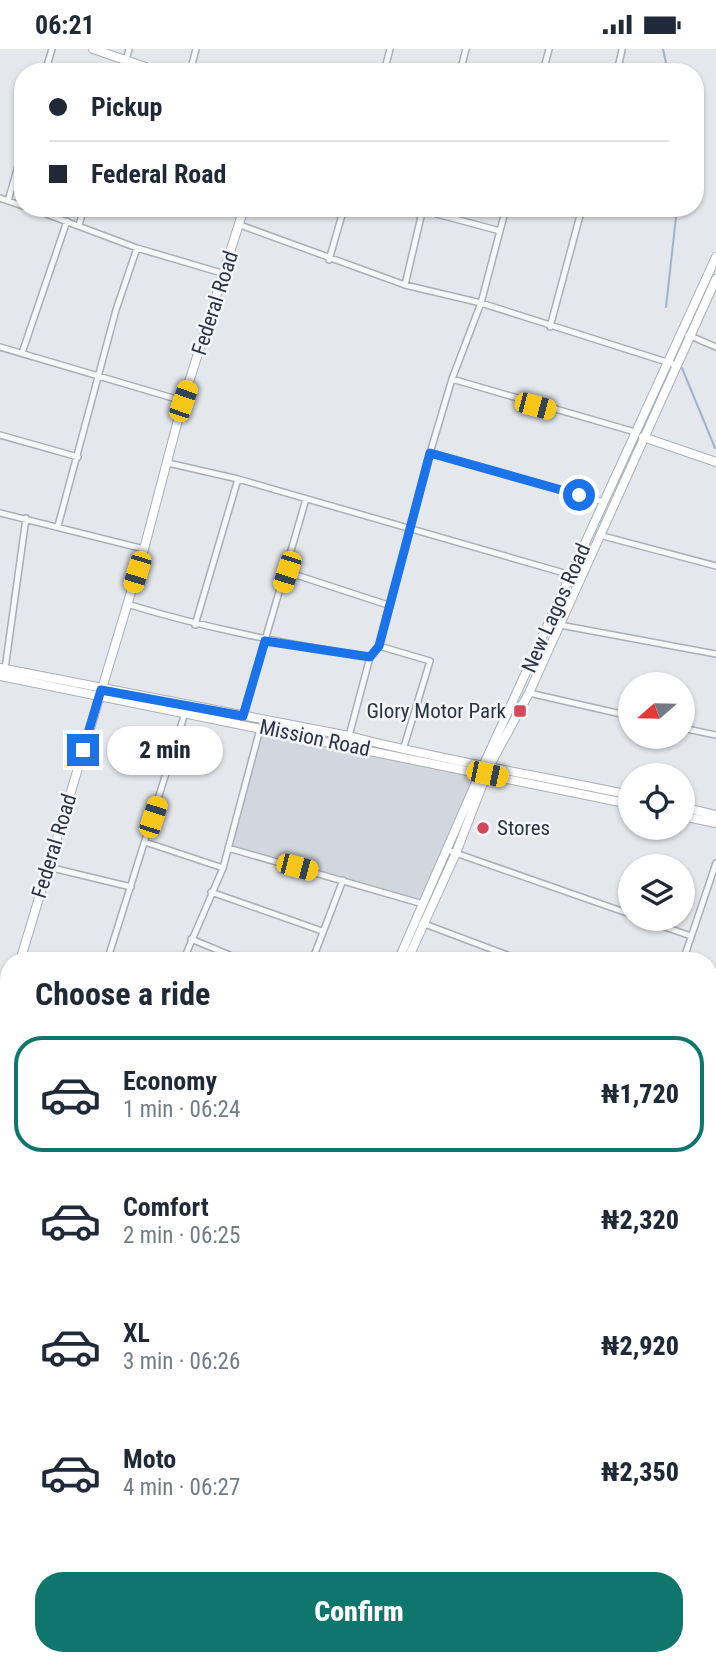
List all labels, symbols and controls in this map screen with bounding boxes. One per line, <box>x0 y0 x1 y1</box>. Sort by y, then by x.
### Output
text: 06:21 <box>35 10 95 40</box>
text: Pickup <box>91 92 162 122</box>
text: Federal Road <box>91 159 226 189</box>
street label: Federal Road <box>187 248 243 358</box>
car <box>167 378 200 424</box>
car <box>512 390 559 422</box>
route start <box>563 479 595 511</box>
street label: New Lagos Road <box>517 540 595 676</box>
car <box>121 549 154 595</box>
car <box>271 549 304 595</box>
north arrow <box>618 672 695 749</box>
map controls <box>618 672 695 931</box>
place label: Glory Motor Park <box>366 699 507 723</box>
marker: Glory Motor Park <box>512 703 528 719</box>
street label: Mission Road <box>258 715 372 761</box>
callout: 2 min <box>108 725 223 775</box>
route end <box>67 734 99 766</box>
text: 2 min <box>139 737 191 764</box>
car <box>465 759 510 789</box>
button: locate <box>618 763 695 840</box>
street label: Federal Road <box>27 791 81 901</box>
car <box>137 794 170 840</box>
place label: Stores <box>497 816 550 840</box>
marker: Stores <box>475 820 491 836</box>
car <box>274 851 321 883</box>
button: layers <box>618 854 695 931</box>
text: Choose a ride <box>35 975 210 1013</box>
icon: car <box>39 1063 102 1126</box>
text: Economy <box>123 1066 217 1096</box>
text: ₦1,720 <box>601 1079 679 1109</box>
text: 1 min · 06:24 <box>123 1096 240 1123</box>
icon: car <box>39 1189 102 1252</box>
text: Comfort <box>123 1192 209 1222</box>
text: ₦2,320 <box>601 1205 679 1235</box>
text: 2 min · 06:25 <box>123 1222 240 1249</box>
icon: car <box>39 1315 102 1378</box>
text: XL <box>123 1318 150 1348</box>
text: ₦2,920 <box>601 1331 679 1361</box>
text: 3 min · 06:26 <box>123 1348 240 1375</box>
icon: car <box>39 1441 102 1504</box>
text: Moto <box>123 1444 176 1474</box>
text: ₦2,350 <box>601 1457 679 1487</box>
text: 4 min · 06:27 <box>123 1474 240 1501</box>
button: Confirm <box>35 1572 683 1652</box>

